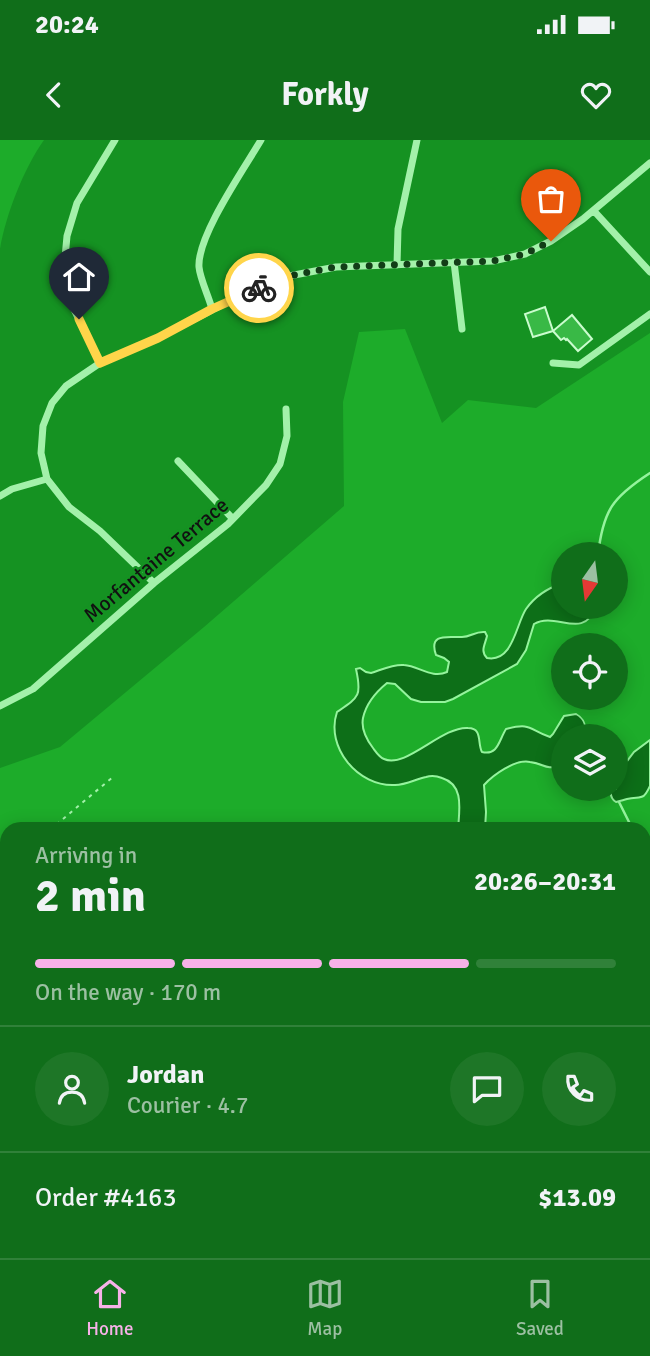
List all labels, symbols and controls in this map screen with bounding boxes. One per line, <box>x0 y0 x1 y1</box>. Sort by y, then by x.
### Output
text: 20:24 <box>35 9 99 41</box>
text: Forkly <box>281 75 369 114</box>
icon: back <box>35 76 73 114</box>
icon: heart <box>577 76 615 114</box>
pin <box>521 169 581 241</box>
icon: bag <box>532 180 570 218</box>
pin <box>49 247 109 319</box>
courier <box>224 253 294 323</box>
icon: home <box>60 258 98 296</box>
icon: bike <box>240 269 278 307</box>
street label: Morfantaine Terrace <box>78 492 234 628</box>
north arrow <box>551 542 628 620</box>
map controls <box>551 542 628 801</box>
button: locate <box>551 633 628 710</box>
button: layers <box>551 724 628 801</box>
text: Arriving in <box>35 841 137 870</box>
text: 20:26–20:31 <box>474 866 616 898</box>
text: 2 min <box>35 868 146 924</box>
text: On the way · 170 m <box>35 978 221 1007</box>
button: person <box>35 1052 109 1126</box>
button: chat <box>450 1052 524 1126</box>
button: phone <box>542 1052 616 1126</box>
text: Jordan <box>127 1059 204 1091</box>
text: Courier · 4.7 <box>127 1091 248 1120</box>
text: Order #4163 <box>35 1182 176 1214</box>
text: $13.09 <box>538 1182 616 1214</box>
tab: Home <box>86 1275 133 1341</box>
tab: Map <box>306 1275 344 1341</box>
tab: Saved <box>516 1275 564 1341</box>

